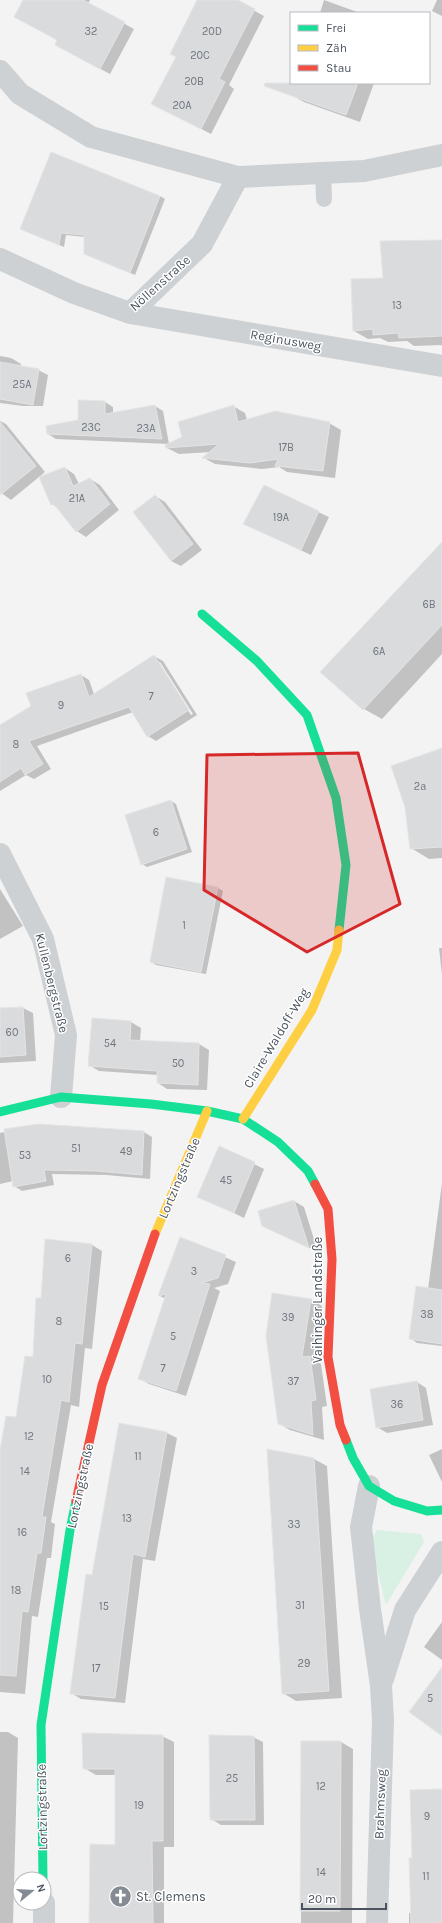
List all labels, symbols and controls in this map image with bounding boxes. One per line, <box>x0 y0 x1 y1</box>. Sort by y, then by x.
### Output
legend <box>290 12 430 84</box>
text: Frei <box>326 21 346 35</box>
house number: 32 <box>85 25 97 38</box>
house number: 20D <box>202 25 222 38</box>
text: Zäh <box>326 41 347 55</box>
house number: 20C <box>190 49 210 62</box>
text: Stau <box>326 61 352 75</box>
house number: 20B <box>184 75 204 88</box>
house number: 20A <box>172 99 192 112</box>
street label: Nöllenstraße <box>127 252 194 314</box>
house number: 13 <box>392 299 402 312</box>
street label: Reginusweg <box>249 326 323 354</box>
house number: 25A <box>13 378 32 391</box>
house number: 23C <box>81 421 101 434</box>
house number: 23A <box>136 422 156 435</box>
house number: 17B <box>278 441 294 454</box>
house number: 21A <box>69 492 86 505</box>
house number: 19A <box>273 511 290 524</box>
house number: 6B <box>422 598 436 611</box>
house number: 6A <box>373 645 386 658</box>
house number: 7 <box>148 690 154 703</box>
house number: 9 <box>58 699 64 712</box>
house number: 8 <box>13 738 20 751</box>
house number: 2a <box>414 780 426 793</box>
house number: 6 <box>153 826 159 839</box>
house number: 1 <box>182 919 186 932</box>
street label: Kullenbergstraße <box>32 932 72 1035</box>
street label: Claire-Waldoff-Weg <box>240 985 312 1091</box>
house number: 60 <box>6 1026 18 1039</box>
house number: 54 <box>104 1037 116 1050</box>
house number: 50 <box>172 1057 184 1070</box>
street label: Lortzingstraße <box>155 1135 203 1221</box>
house number: 51 <box>71 1142 81 1155</box>
house number: 49 <box>120 1145 132 1158</box>
house number: 53 <box>19 1149 31 1162</box>
house number: 45 <box>220 1174 232 1187</box>
street label: Vaihinger Landstraße <box>310 1237 325 1363</box>
house number: 6 <box>65 1252 71 1265</box>
house number: 3 <box>191 1265 197 1278</box>
house number: 38 <box>420 1308 434 1321</box>
house number: 39 <box>282 1311 294 1324</box>
house number: 8 <box>56 1315 63 1328</box>
house number: 5 <box>170 1330 176 1343</box>
house number: 7 <box>160 1362 166 1375</box>
house number: 10 <box>42 1373 52 1386</box>
house number: 37 <box>287 1375 299 1388</box>
house number: 36 <box>391 1398 403 1411</box>
house number: 12 <box>24 1430 34 1443</box>
street label: Lortzingstraße <box>64 1442 96 1530</box>
house number: 11 <box>134 1450 142 1463</box>
house number: 14 <box>20 1465 30 1478</box>
house number: 13 <box>122 1512 132 1525</box>
house number: 33 <box>288 1518 301 1531</box>
house number: 16 <box>17 1526 27 1539</box>
house number: 18 <box>11 1584 21 1597</box>
house number: 31 <box>295 1599 305 1612</box>
house number: 15 <box>99 1600 109 1613</box>
house number: 29 <box>298 1657 310 1670</box>
house number: 17 <box>92 1662 100 1675</box>
house number: 5 <box>427 1692 433 1705</box>
street label: Lortzingstraße <box>34 1763 50 1850</box>
street label: Brahmsweg <box>371 1768 389 1839</box>
house number: 25 <box>226 1772 238 1785</box>
house number: 12 <box>316 1780 326 1793</box>
house number: 19 <box>134 1799 144 1812</box>
house number: 9 <box>424 1810 430 1823</box>
house number: 14 <box>316 1866 326 1879</box>
house number: 11 <box>422 1870 430 1883</box>
north arrow <box>12 1871 52 1911</box>
text: N <box>34 1882 48 1894</box>
church icon: St. Clemens <box>108 1883 134 1909</box>
scale bar <box>302 1885 386 1911</box>
place label: St. Clemens <box>136 1889 206 1904</box>
text: 20 m <box>308 1892 336 1906</box>

